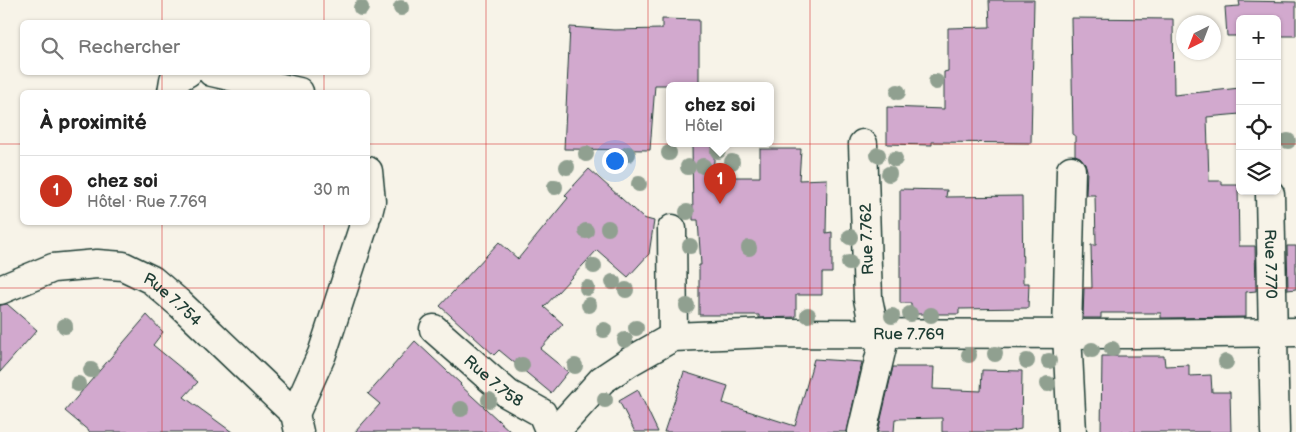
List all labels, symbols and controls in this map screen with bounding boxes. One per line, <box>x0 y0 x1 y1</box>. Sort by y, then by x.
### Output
north arrow <box>1176 15 1221 60</box>
map controls <box>1236 15 1281 195</box>
button: + <box>1236 15 1281 60</box>
search box <box>20 20 370 75</box>
icon: search <box>38 34 66 62</box>
text: Rechercher <box>78 36 180 59</box>
button: − <box>1236 60 1281 105</box>
popup <box>666 82 774 147</box>
text: chez soi <box>685 94 755 117</box>
button: locate <box>1236 105 1281 150</box>
text: À proximité <box>40 110 147 135</box>
text: Hôtel <box>685 117 723 136</box>
your location <box>602 148 628 174</box>
button: layers <box>1236 150 1281 195</box>
pin: 1 <box>704 163 736 204</box>
text: chez soi <box>87 170 158 193</box>
text: 1 <box>53 181 59 200</box>
text: 30 m <box>313 181 350 200</box>
text: Hôtel · Rue 7.769 <box>87 193 207 212</box>
street label: Rue 7.762 <box>857 202 878 275</box>
street label: Rue 7.770 <box>1260 229 1280 299</box>
street label: Rue 7.754 <box>140 269 205 331</box>
street label: Rue 7.769 <box>873 325 945 344</box>
street label: Rue 7.758 <box>459 352 526 411</box>

